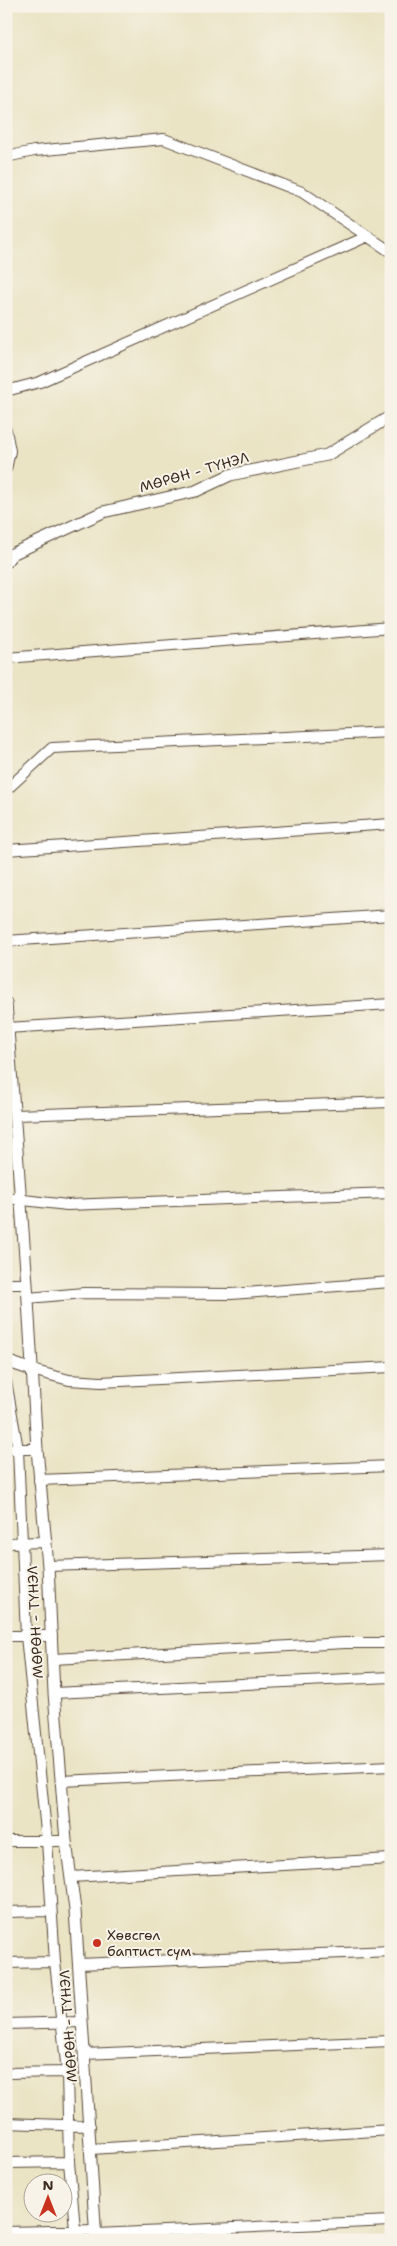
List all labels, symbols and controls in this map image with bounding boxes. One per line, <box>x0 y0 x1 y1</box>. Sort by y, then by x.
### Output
street label: МӨРӨН - ТҮНЭЛ <box>137 448 251 496</box>
street label: МӨРӨН - ТҮНЭЛ <box>23 1565 47 1679</box>
place label: Хөвсгөл баптист сүм <box>107 1926 191 1960</box>
marker: Хөвсгөл баптист сүм <box>91 1937 103 1949</box>
street label: МӨРӨН - ТҮНЭЛ <box>55 1969 81 2083</box>
north arrow <box>22 2174 72 2224</box>
text: N <box>42 2176 54 2194</box>

